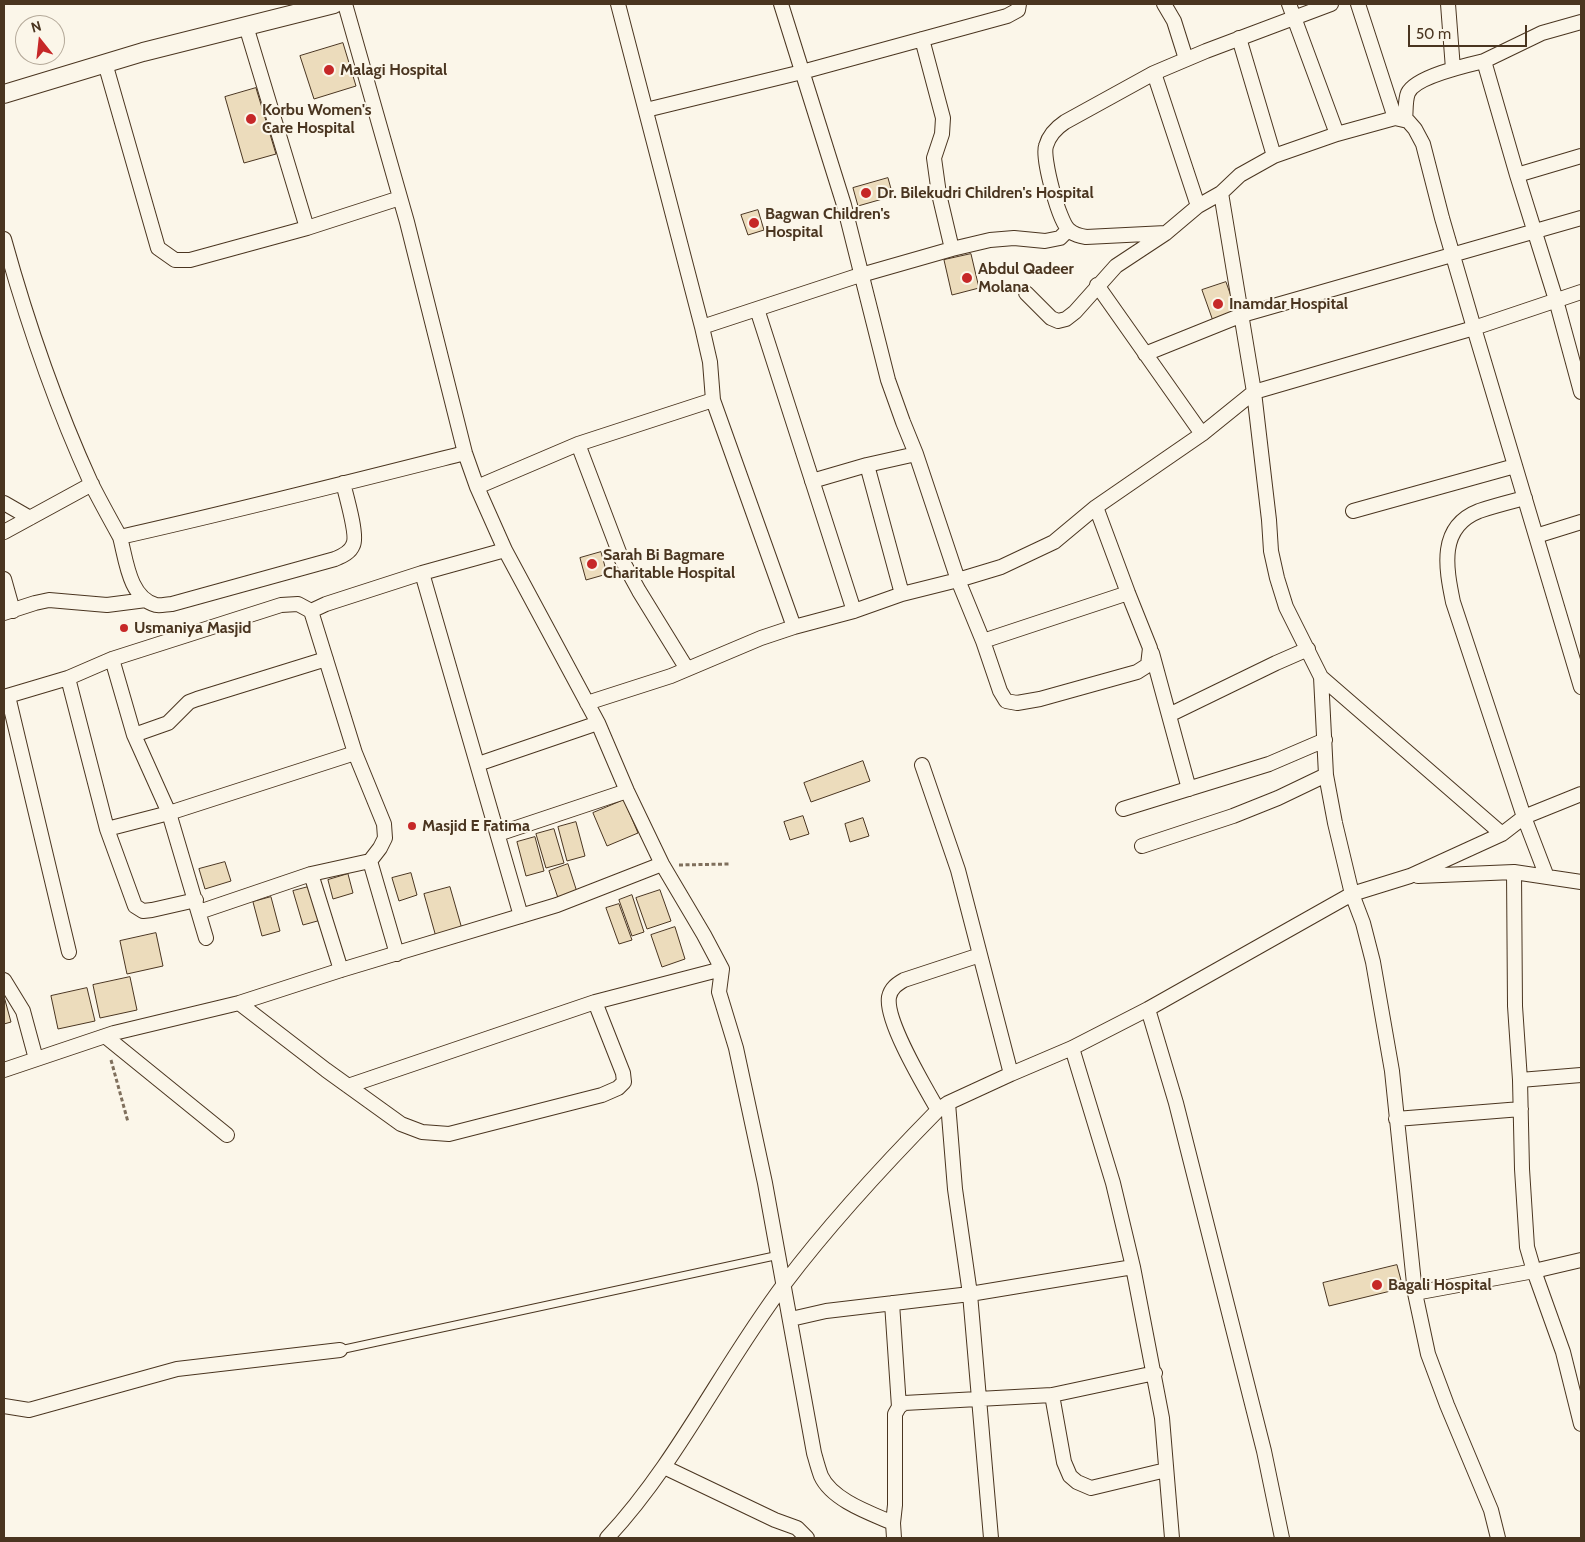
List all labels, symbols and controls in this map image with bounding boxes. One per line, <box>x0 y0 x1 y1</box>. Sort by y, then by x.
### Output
north arrow <box>15 15 65 65</box>
scale bar <box>1410 15 1529 47</box>
text: N <box>29 17 43 37</box>
text: 50 m <box>1416 25 1451 43</box>
place label: Malagi Hospital <box>340 60 447 80</box>
marker: Malagi Hospital <box>322 63 336 77</box>
place label: Korbu Women's Care Hospital <box>262 100 372 138</box>
marker: Korbu Women's Care Hospital <box>244 112 258 126</box>
place label: Dr. Bilekudri Children's Hospital <box>877 183 1094 203</box>
marker: Dr. Bilekudri Children's Hospital <box>859 186 873 200</box>
place label: Bagwan Children's Hospital <box>765 204 890 242</box>
marker: Bagwan Children's Hospital <box>747 216 761 230</box>
place label: Abdul Qadeer Molana <box>978 259 1074 297</box>
marker: Abdul Qadeer Molana <box>960 271 974 285</box>
place label: Inamdar Hospital <box>1229 294 1348 314</box>
marker: Inamdar Hospital <box>1211 297 1225 311</box>
place label: Sarah Bi Bagmare Charitable Hospital <box>603 545 735 583</box>
marker: Sarah Bi Bagmare Charitable Hospital <box>585 557 599 571</box>
place label: Usmaniya Masjid <box>134 618 251 638</box>
marker: Usmaniya Masjid <box>118 622 130 634</box>
place label: Masjid E Fatima <box>422 816 530 836</box>
marker: Masjid E Fatima <box>406 820 418 832</box>
place label: Bagali Hospital <box>1388 1275 1492 1295</box>
marker: Bagali Hospital <box>1370 1278 1384 1292</box>

